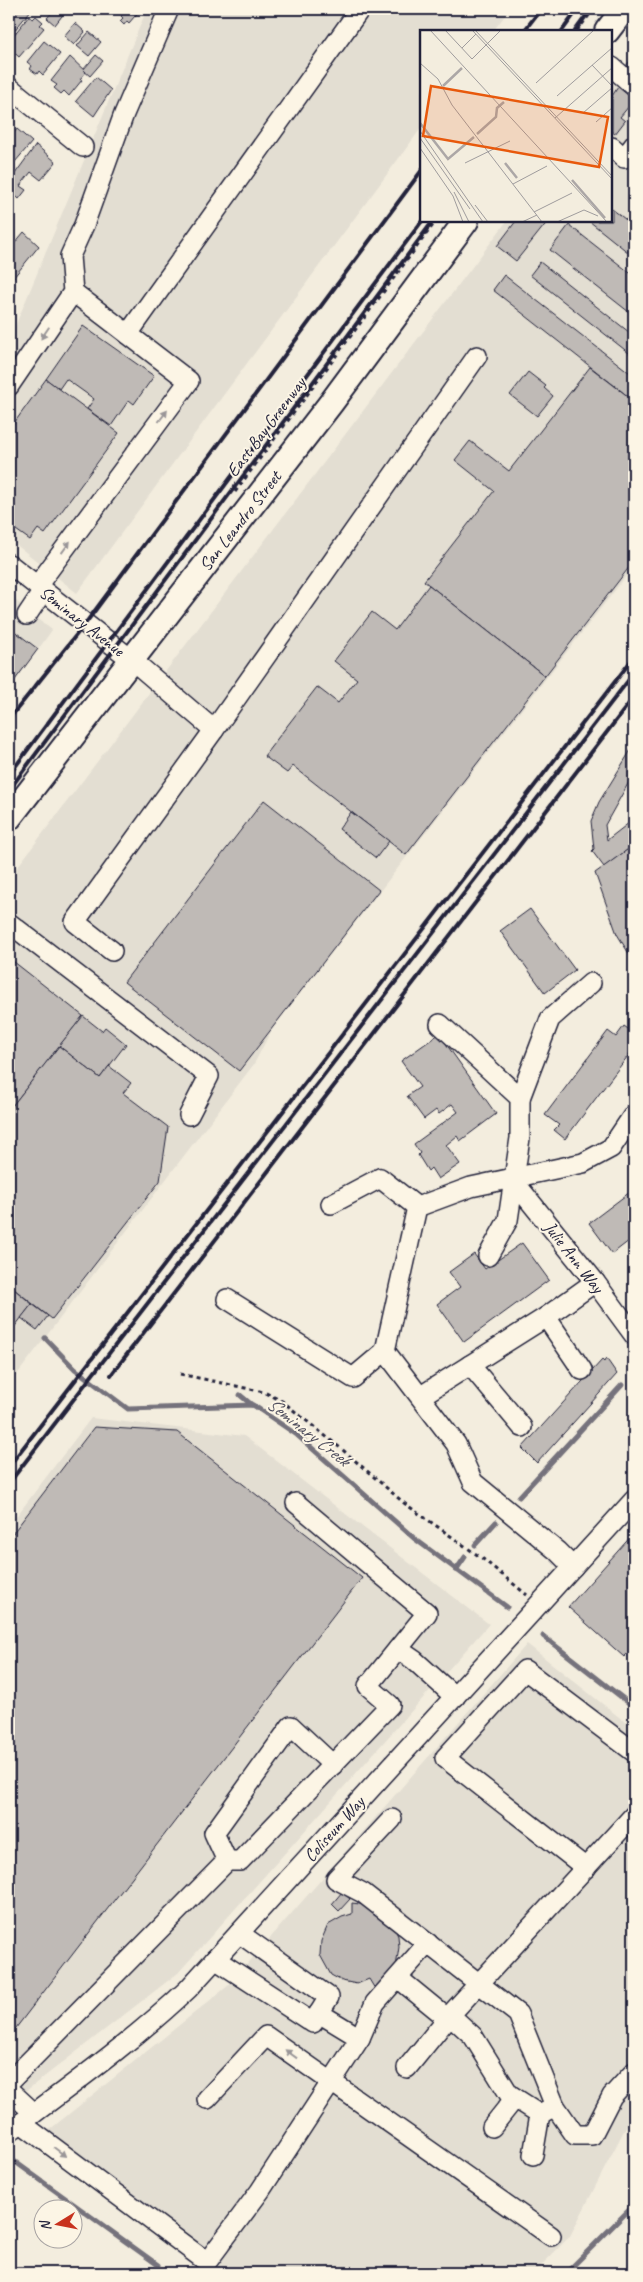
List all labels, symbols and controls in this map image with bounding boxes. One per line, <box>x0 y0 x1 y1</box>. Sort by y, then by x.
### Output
inset map <box>420 30 613 222</box>
one-way arrow <box>40 326 50 339</box>
street label: East Bay Greenway <box>221 371 312 481</box>
one-way arrow <box>158 409 168 423</box>
street label: San Leandro Street <box>194 465 287 575</box>
one-way arrow <box>61 541 72 554</box>
street label: Seminary Avenue <box>35 581 130 662</box>
street label: Julie Ann Way <box>539 1216 610 1299</box>
water label: Seminary Creek <box>262 1392 358 1474</box>
street label: Coliseum Way <box>299 1790 370 1866</box>
one-way arrow <box>284 2049 298 2059</box>
one-way arrow <box>53 2147 66 2158</box>
north arrow <box>32 2200 82 2250</box>
text: N <box>36 2218 55 2232</box>

